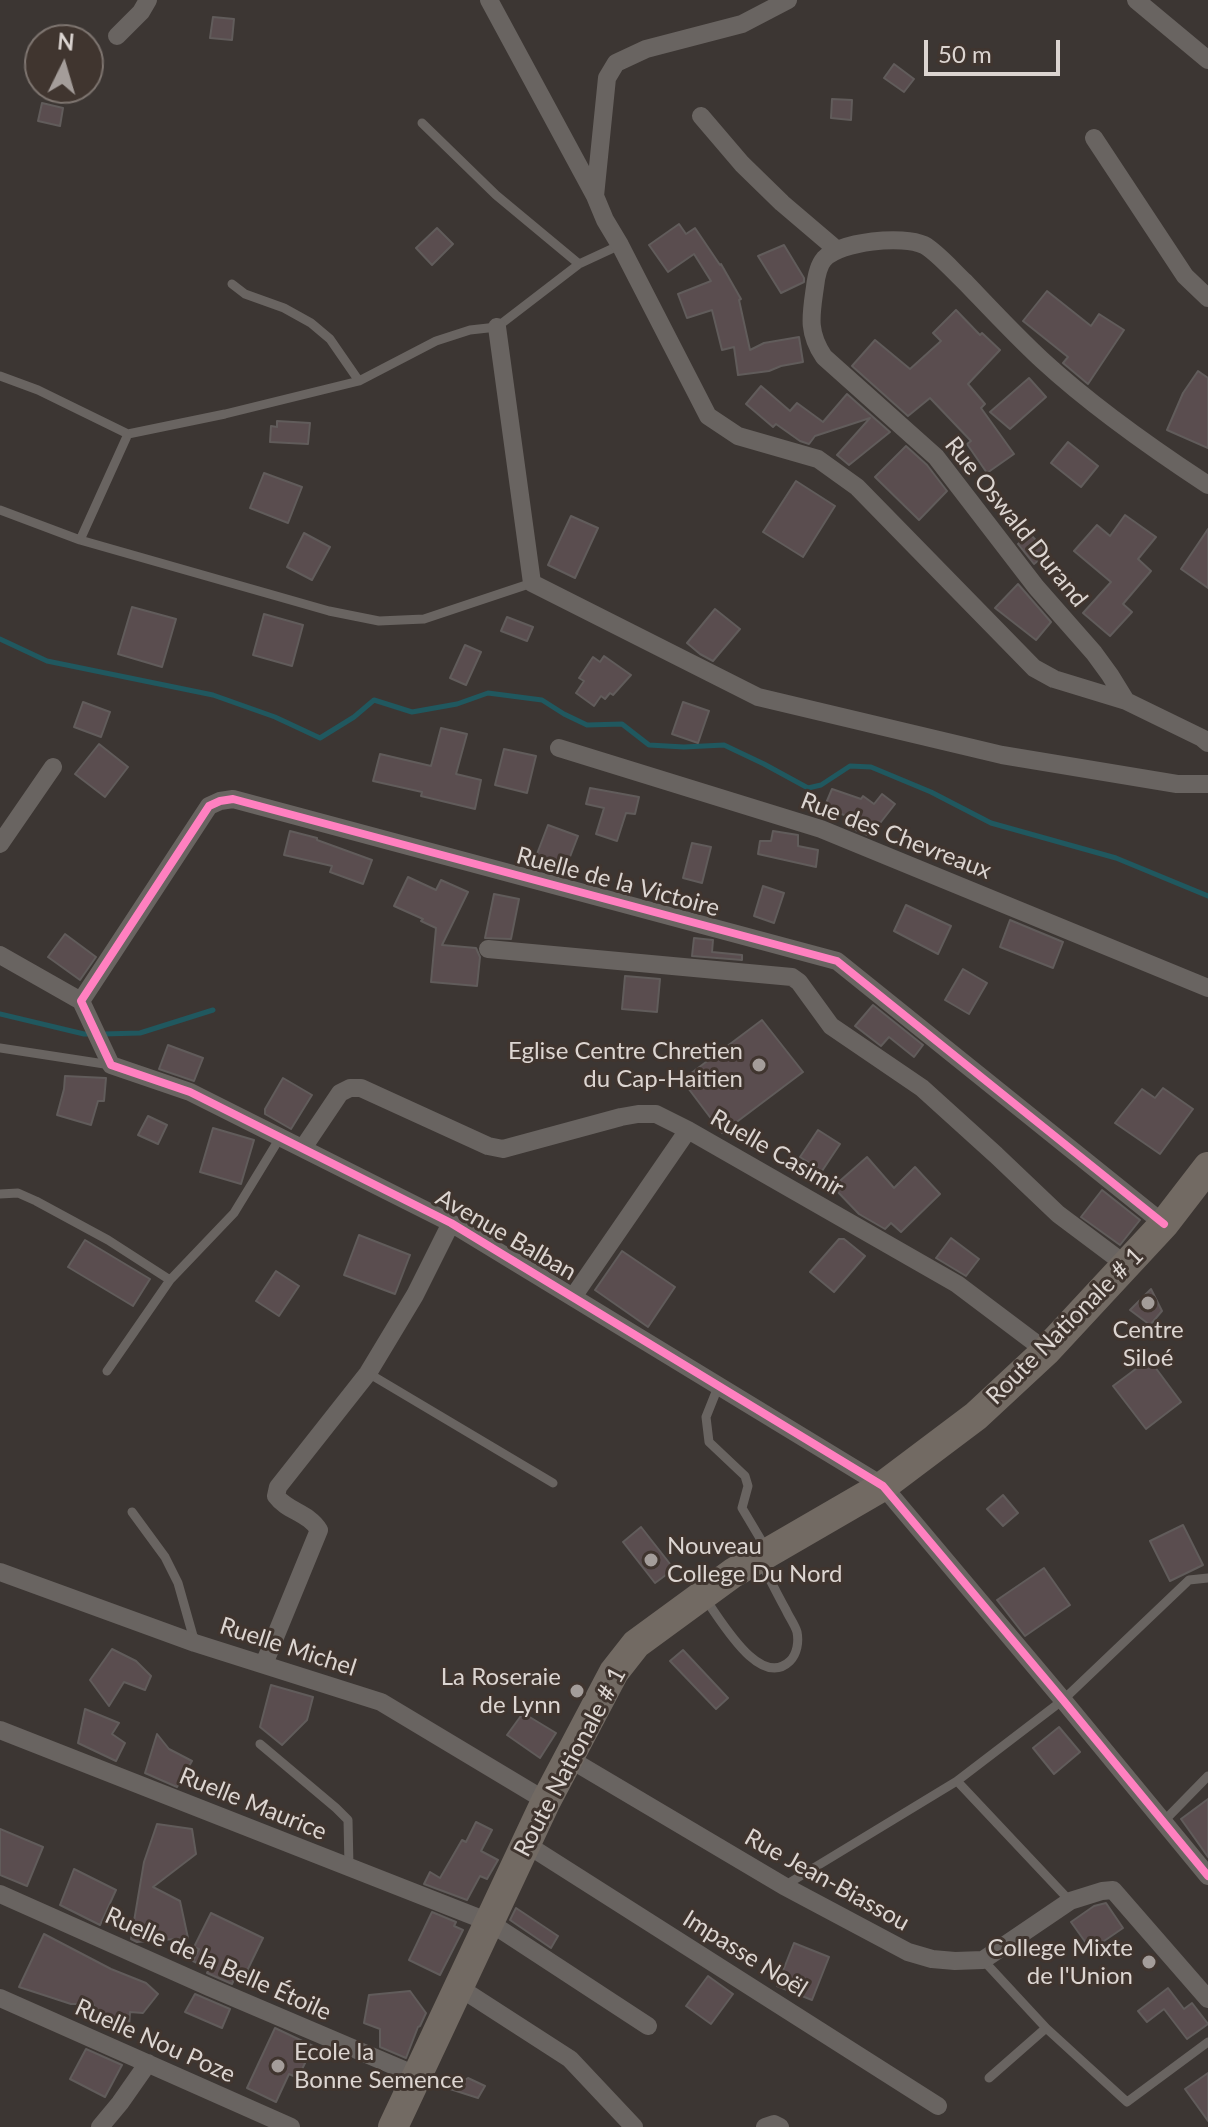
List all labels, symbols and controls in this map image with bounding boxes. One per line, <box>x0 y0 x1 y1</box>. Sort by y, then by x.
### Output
north arrow <box>24 24 104 104</box>
scale bar <box>928 24 1064 74</box>
text: N <box>56 27 76 56</box>
text: 50 m <box>938 39 992 68</box>
street label: Rue Oswald Durand <box>938 431 1094 613</box>
street label: Rue des Chevreaux <box>797 786 995 886</box>
street label: Ruelle de la Victoire <box>513 841 723 923</box>
place label: Eglise Centre Chretien du Cap-Haitien <box>508 1037 743 1093</box>
marker: Eglise Centre Chretien du Cap-Haitien <box>750 1056 768 1074</box>
street label: Ruelle Casimir <box>705 1103 849 1203</box>
street label: Avenue Balban <box>431 1183 581 1287</box>
street label: Route Nationale # 1 <box>980 1241 1150 1411</box>
marker: Centre Siloé <box>1139 1294 1157 1312</box>
place label: Centre Siloé <box>1112 1316 1184 1372</box>
place label: Nouveau College Du Nord <box>667 1532 842 1588</box>
marker: Nouveau College Du Nord <box>642 1551 660 1569</box>
street label: Ruelle Michel <box>216 1611 360 1683</box>
street label: Route Nationale # 1 <box>508 1662 632 1862</box>
place label: La Roseraie de Lynn <box>441 1663 561 1719</box>
marker: La Roseraie de Lynn <box>568 1682 586 1700</box>
street label: Ruelle Maurice <box>175 1761 331 1847</box>
street label: Rue Jean-Biassou <box>740 1823 914 1937</box>
street label: Ruelle de la Belle Étoile <box>100 1901 336 2027</box>
street label: Impasse Noël <box>678 1904 812 2004</box>
place label: College Mixte de l'Union <box>987 1934 1133 1990</box>
marker: College Mixte de l'Union <box>1140 1953 1158 1971</box>
street label: Ruelle Nou Poze <box>70 1993 240 2089</box>
place label: Ecole la Bonne Semence <box>294 2038 464 2094</box>
marker: Ecole la Bonne Semence <box>269 2057 287 2075</box>

